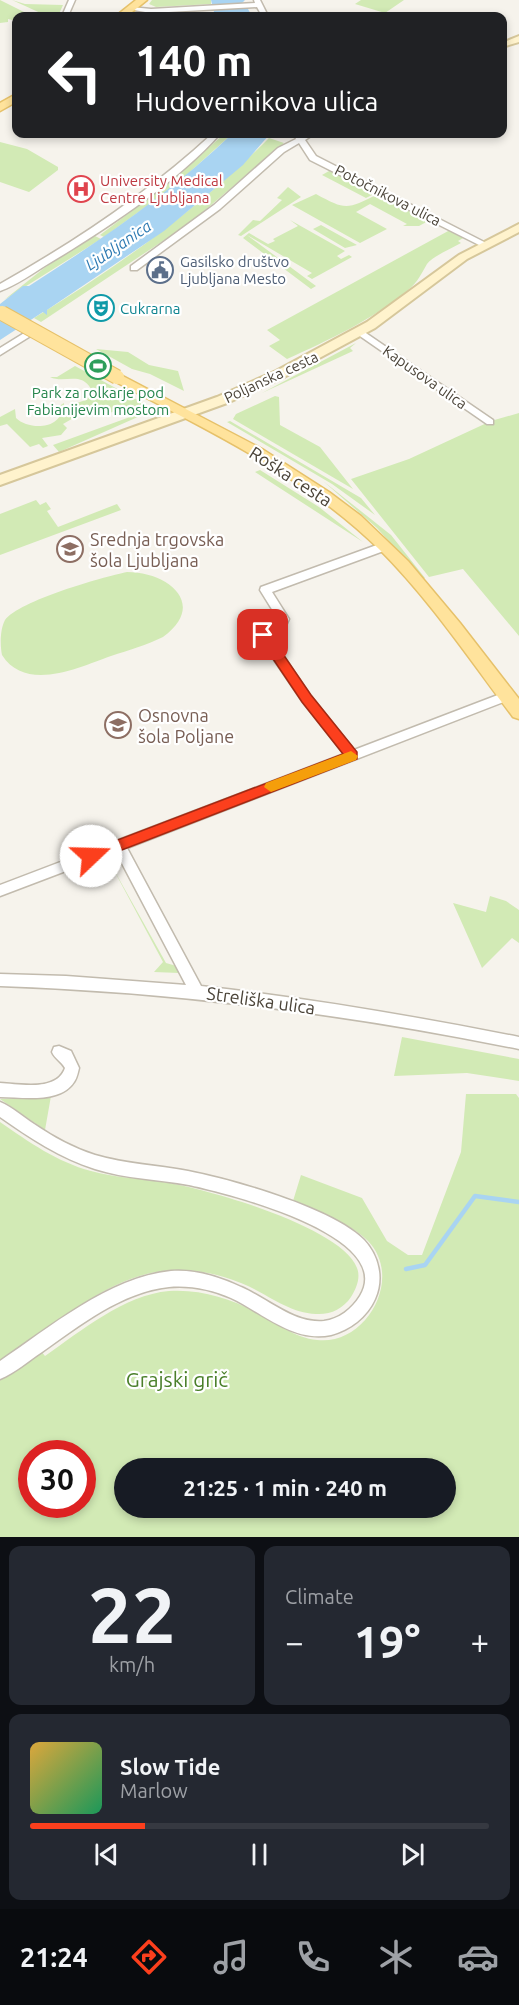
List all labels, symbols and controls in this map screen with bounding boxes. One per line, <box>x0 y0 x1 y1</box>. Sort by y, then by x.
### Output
icon: left <box>36 36 114 114</box>
text: 140 m <box>135 37 252 84</box>
text: Hudovernikova ulica <box>135 86 378 116</box>
street label: Potočnikova ulica <box>332 161 444 229</box>
place label: University Medical Centre Ljubljana <box>100 172 223 206</box>
hospital icon: University Medical Centre Ljubljana <box>66 174 96 204</box>
water label: Ljubljanica <box>82 216 155 274</box>
place label: Gasilsko društvo Ljubljana Mesto <box>180 253 289 287</box>
public building icon: Gasilsko društvo Ljubljana Mesto <box>145 255 175 285</box>
theatre icon: Cukrarna <box>86 293 116 323</box>
place label: Cukrarna <box>120 300 181 317</box>
street label: Kapusova ulica <box>380 342 470 412</box>
street label: Poljanska cesta <box>221 348 321 406</box>
sports icon: Park za rolkarje pod Fabianijevim mostom <box>83 351 113 381</box>
place label: Park za rolkarje pod Fabianijevim mostom <box>27 384 169 418</box>
street label: Roška cesta <box>246 442 336 510</box>
place label: Srednja trgovska šola Ljubljana <box>90 529 224 570</box>
school or university icon: Srednja trgovska šola Ljubljana <box>55 534 85 564</box>
pin <box>237 609 288 660</box>
icon: arrive <box>246 618 279 651</box>
place label: Osnovna šola Poljane <box>138 705 234 746</box>
school or university icon: Osnovna šola Poljane <box>103 710 133 740</box>
position arrow <box>59 824 123 888</box>
street label: Streliška ulica <box>205 982 317 1018</box>
park label: Grajski grič <box>126 1367 228 1391</box>
speed limit sign: 30 <box>18 1440 96 1518</box>
text: 21:25 · 1 min · 240 m <box>183 1475 387 1500</box>
text: 22 <box>88 1570 176 1658</box>
text: Climate <box>285 1585 354 1608</box>
text: 19° <box>354 1616 420 1667</box>
text: − <box>285 1623 304 1660</box>
text: + <box>470 1623 489 1660</box>
text: km/h <box>109 1653 155 1676</box>
text: Slow Tide <box>120 1754 220 1779</box>
text: Marlow <box>120 1779 188 1802</box>
icon: previous <box>90 1838 123 1871</box>
icon: pause <box>243 1838 276 1871</box>
icon: next <box>396 1838 429 1871</box>
icon: directions <box>128 1936 170 1978</box>
icon: music <box>210 1936 252 1978</box>
icon: phone <box>292 1936 334 1978</box>
icon: climate <box>375 1936 417 1978</box>
icon: car <box>457 1936 499 1978</box>
text: 21:24 <box>20 1942 88 1972</box>

